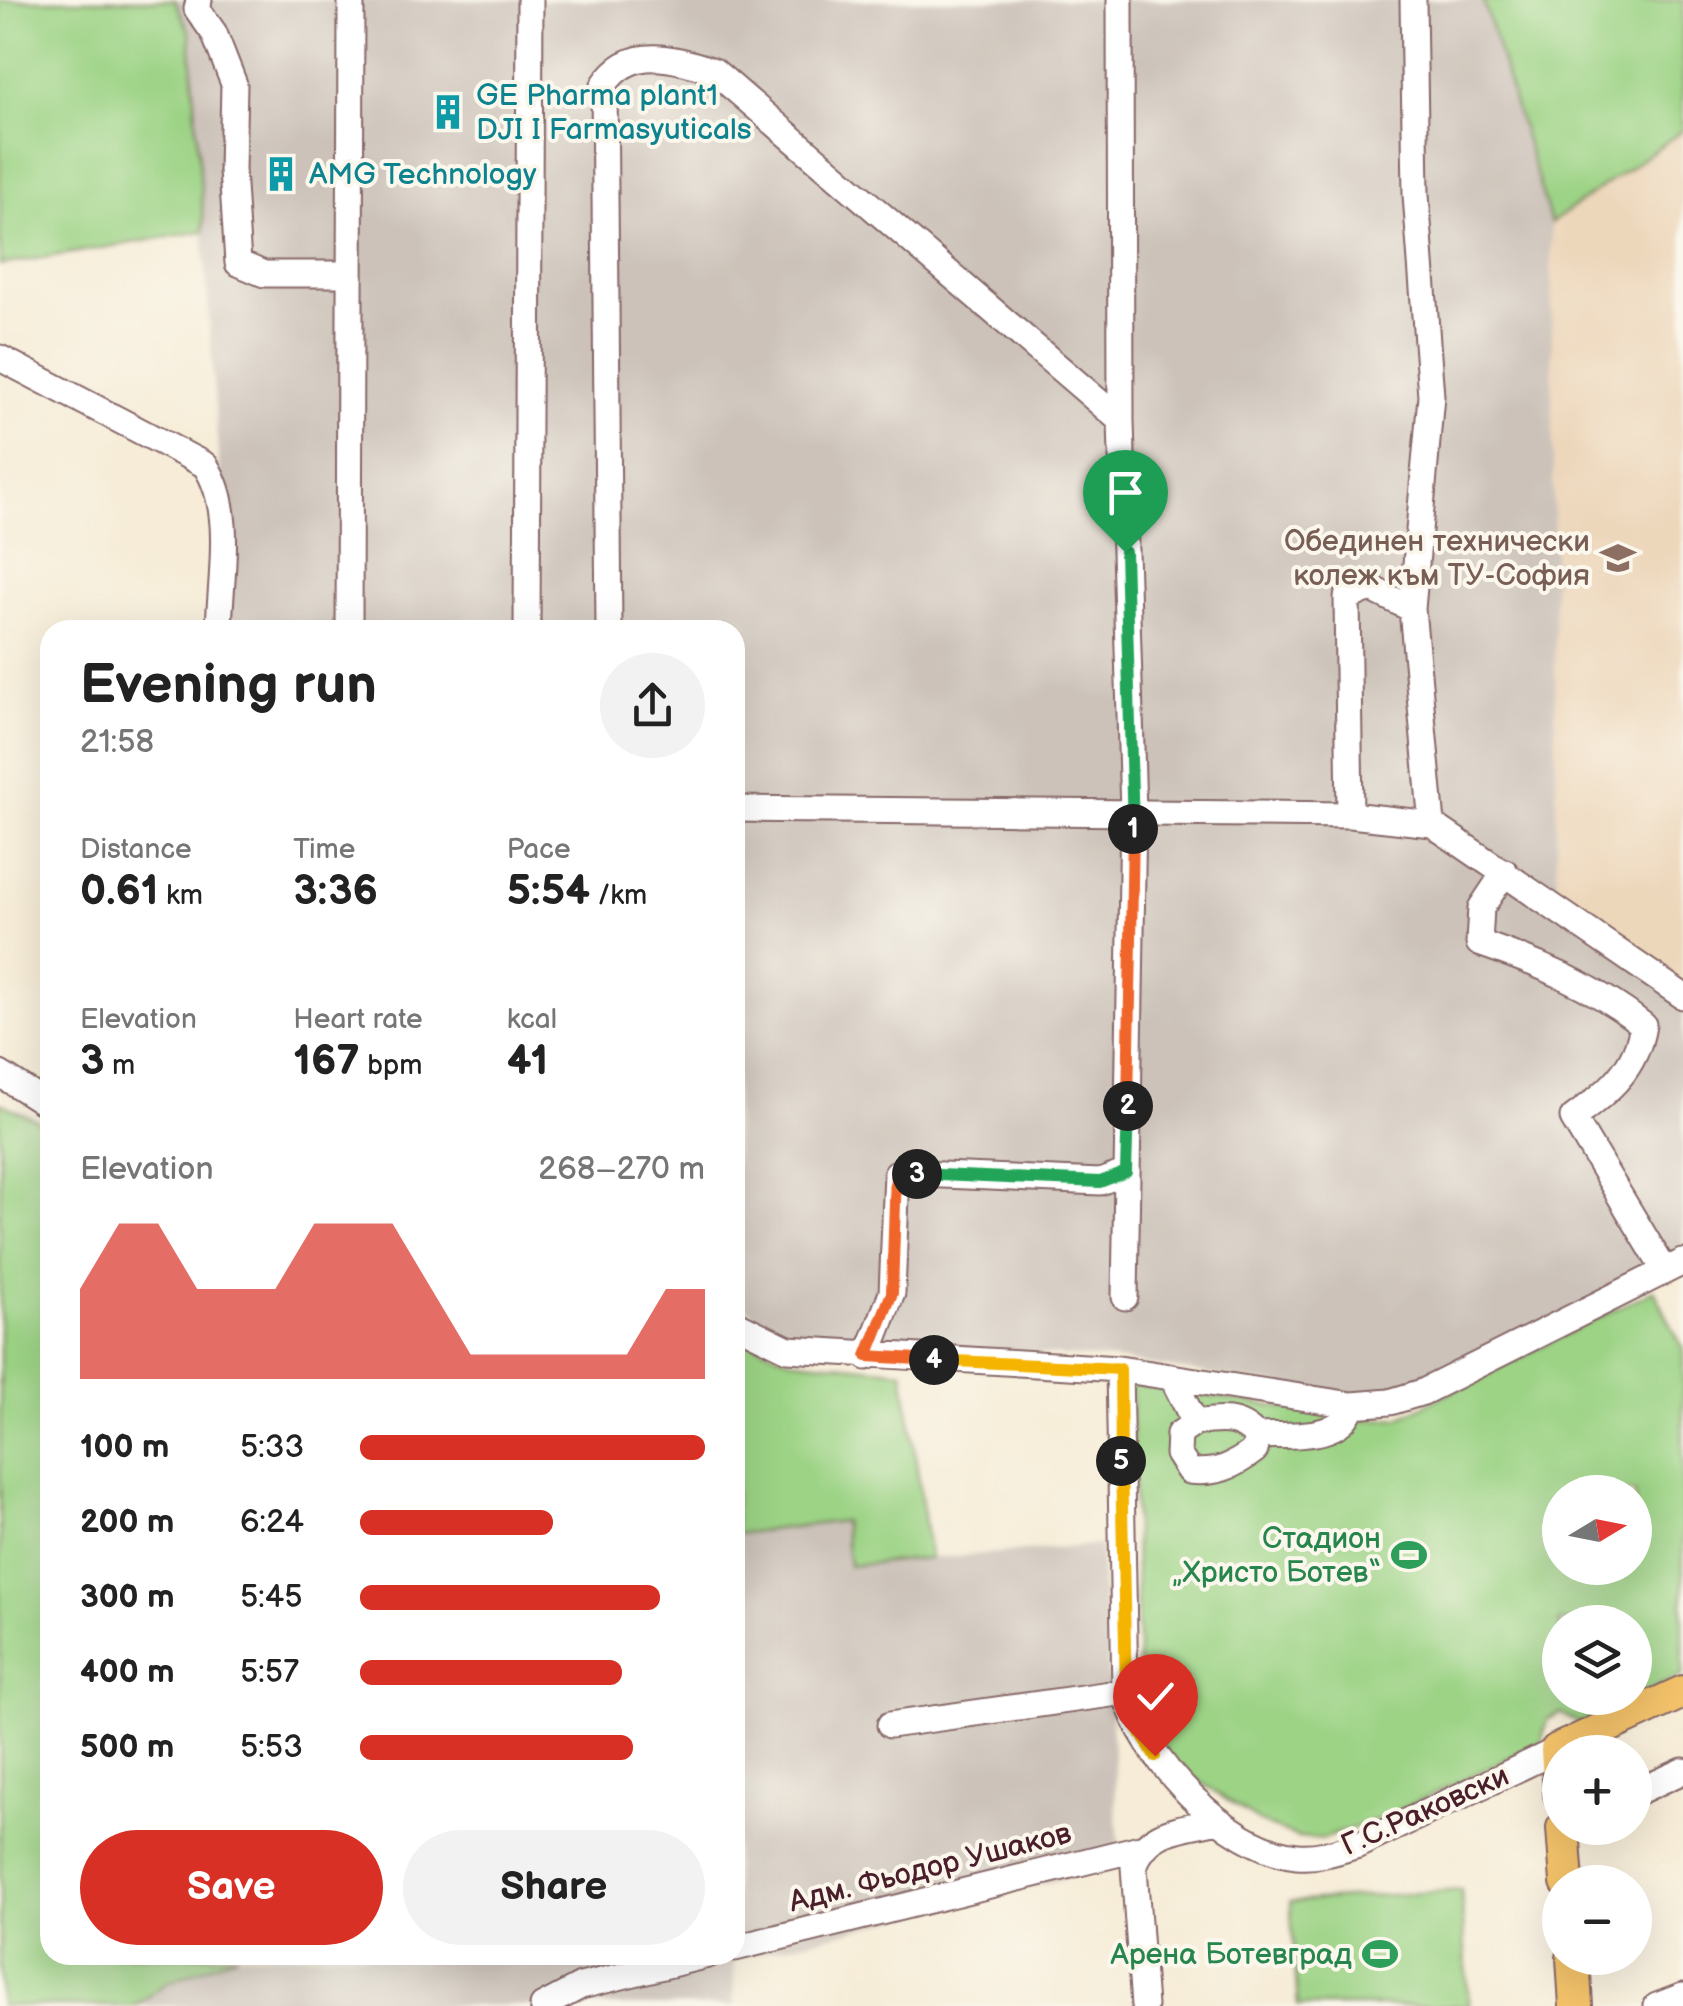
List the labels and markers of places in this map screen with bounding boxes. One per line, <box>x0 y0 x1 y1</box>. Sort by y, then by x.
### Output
place label: GE Pharma plant1 DJI I Farmasyuticals <box>476 78 752 148</box>
building icon: GE Pharma plant1 DJI I Farmasyuticals <box>429 93 467 131</box>
building icon: AMG Technology <box>262 155 300 193</box>
place label: AMG Technology <box>309 157 537 193</box>
pin <box>1083 450 1168 553</box>
place label: Обединен технически колеж към ТУ-София <box>1284 524 1590 594</box>
school or university icon: Обединен технически колеж към ТУ-София <box>1599 539 1637 577</box>
pin: 1 <box>1108 804 1158 854</box>
pin: 2 <box>1103 1081 1153 1131</box>
pin: 3 <box>892 1149 942 1199</box>
pin: 4 <box>909 1335 959 1385</box>
pin: 5 <box>1096 1436 1146 1486</box>
place label: Стадион „Христо Ботев“ <box>1172 1521 1381 1591</box>
sports icon: Стадион „Христо Ботев“ <box>1390 1536 1428 1574</box>
pin <box>1113 1654 1198 1757</box>
sports icon: Арена Ботевград <box>1361 1935 1399 1973</box>
place label: Арена Ботевград <box>1110 1937 1352 1973</box>

